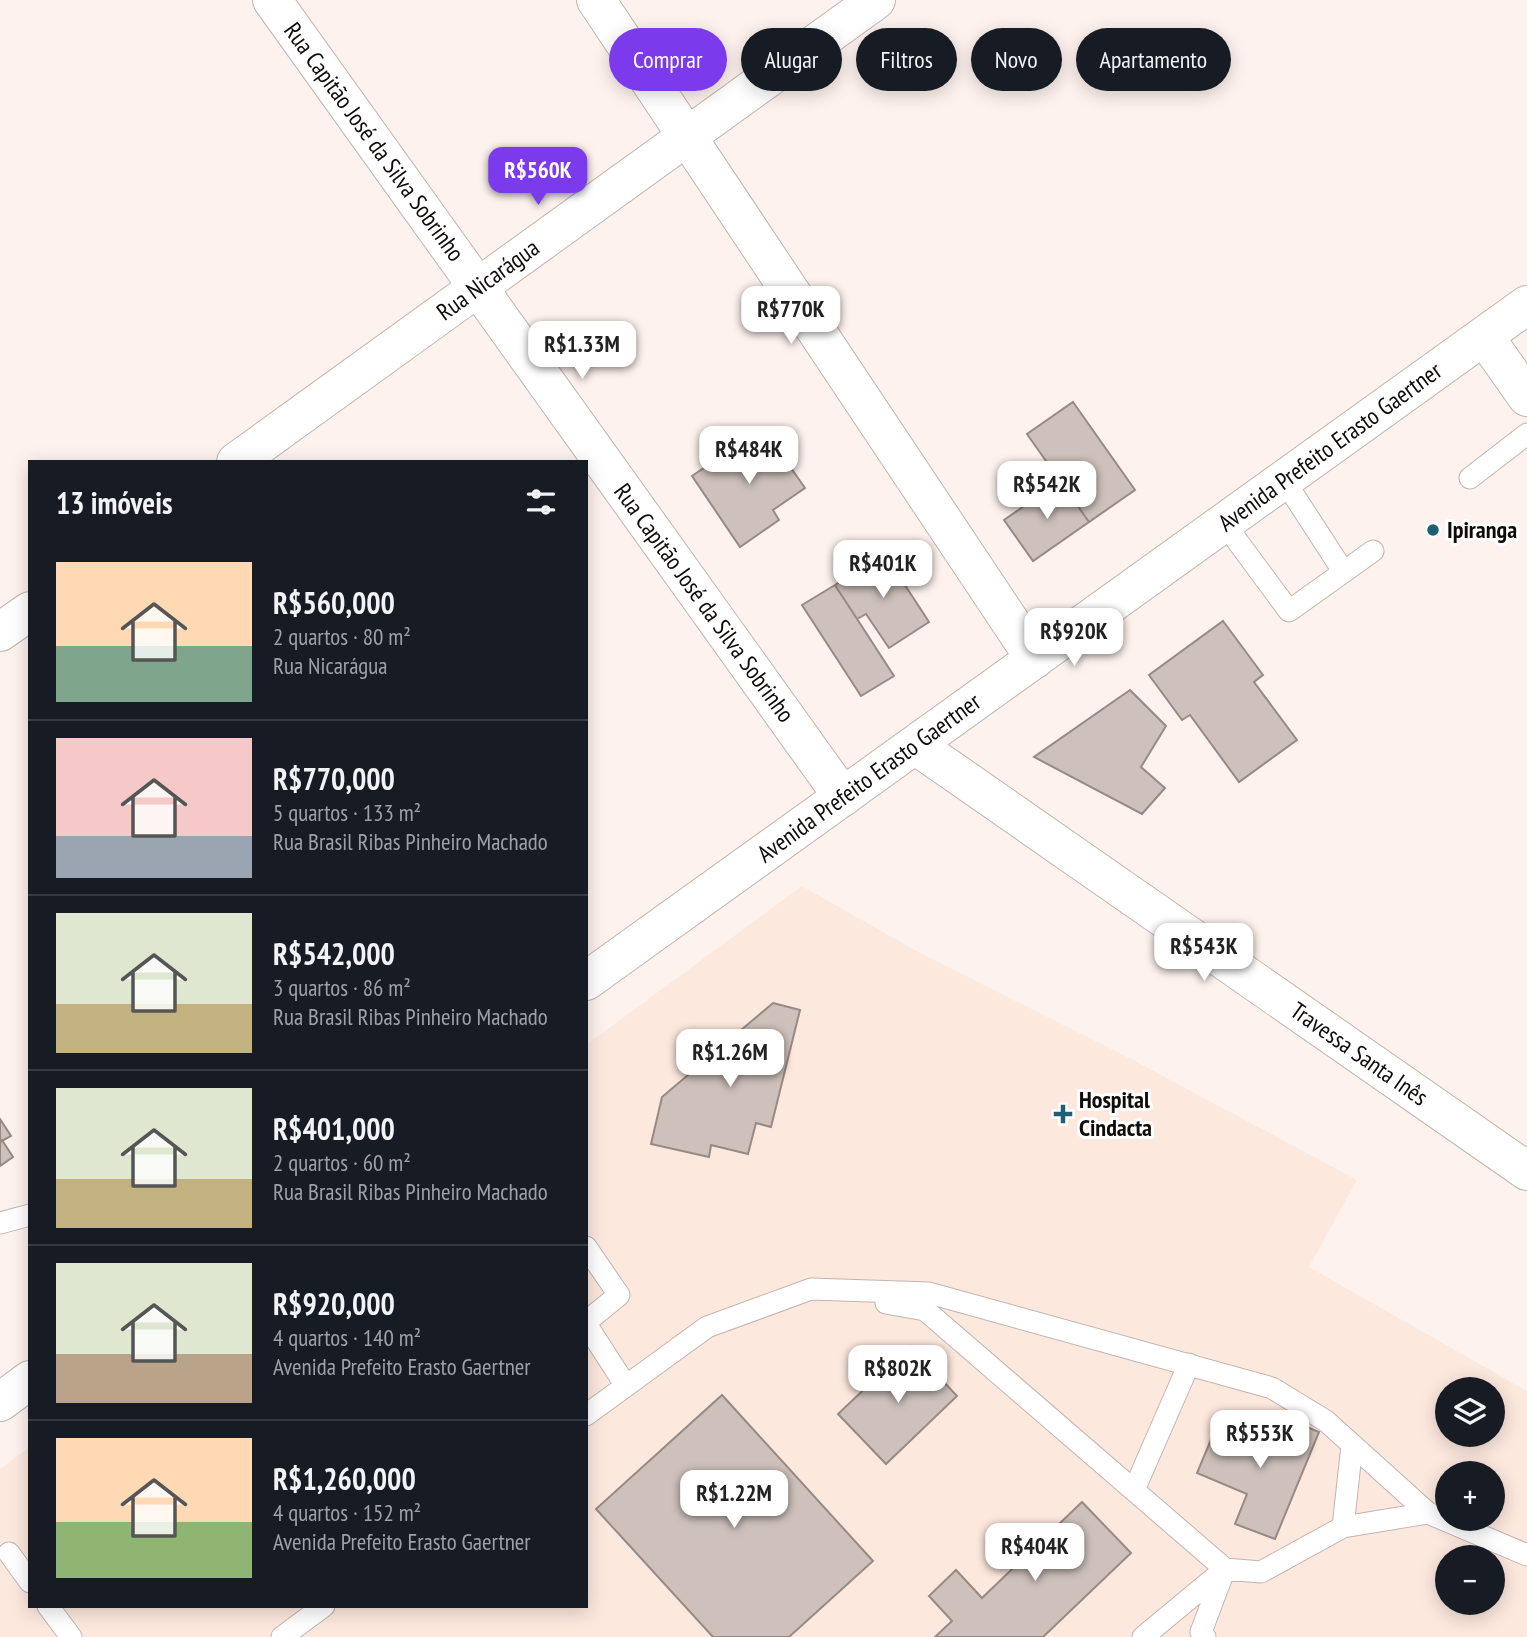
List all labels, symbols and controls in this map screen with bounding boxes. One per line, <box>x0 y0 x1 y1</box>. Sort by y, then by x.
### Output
street label: Rua Capitão José da Silva Sobrinho <box>277 16 472 267</box>
chip: Comprar <box>609 28 727 91</box>
chip: Alugar <box>741 28 842 91</box>
chip: Filtros <box>856 28 957 91</box>
chip: Novo <box>971 28 1062 91</box>
chip: Apartamento <box>1076 28 1231 91</box>
pin: R$560K <box>481 148 595 207</box>
text: R$560K <box>504 155 572 184</box>
street label: Rua Nicarágua <box>430 232 545 327</box>
pin: R$770K <box>734 286 848 346</box>
text: R$770K <box>757 294 825 323</box>
pin: R$1.33M <box>517 322 647 381</box>
text: R$1.33M <box>544 329 620 358</box>
street label: Avenida Prefeito Erasto Gaertner <box>1212 355 1448 538</box>
pin: R$484K <box>692 426 806 486</box>
text: R$484K <box>715 434 783 463</box>
pin: R$542K <box>990 462 1104 521</box>
text: R$542K <box>1013 469 1081 498</box>
street label: Rua Capitão José da Silva Sobrinho <box>607 477 802 728</box>
text: 13 imóveis <box>56 483 172 522</box>
icon: filters <box>522 483 560 521</box>
place label: Ipiranga <box>1447 514 1517 545</box>
marker: Ipiranga <box>1425 522 1441 538</box>
pin: R$401K <box>826 540 940 600</box>
text: R$401K <box>849 548 917 577</box>
text: R$560,000 <box>273 583 395 622</box>
icon: home <box>112 590 196 674</box>
pin: R$920K <box>1017 608 1131 668</box>
text: R$920K <box>1040 616 1108 645</box>
text: 2 quartos · 80 m² <box>273 622 411 651</box>
text: Rua Nicarágua <box>273 651 387 680</box>
street label: Avenida Prefeito Erasto Gaertner <box>751 686 987 869</box>
text: R$770,000 <box>273 759 395 798</box>
icon: home <box>112 766 196 850</box>
text: 5 quartos · 133 m² <box>273 798 421 827</box>
text: Rua Brasil Ribas Pinheiro Machado <box>273 827 548 856</box>
pin: R$543K <box>1147 923 1261 983</box>
text: R$543K <box>1170 931 1238 960</box>
text: R$542,000 <box>273 934 395 973</box>
icon: home <box>112 941 196 1025</box>
text: 3 quartos · 86 m² <box>273 973 411 1002</box>
street label: Travessa Santa Inês <box>1285 995 1434 1112</box>
text: Rua Brasil Ribas Pinheiro Machado <box>273 1002 548 1031</box>
pin: R$1.26M <box>665 1030 795 1089</box>
text: R$1.26M <box>692 1037 768 1066</box>
place label: Hospital Cindacta <box>1079 1084 1152 1143</box>
marker: Hospital Cindacta <box>1053 1104 1073 1124</box>
text: R$401,000 <box>273 1109 395 1148</box>
icon: home <box>112 1116 196 1200</box>
text: 2 quartos · 60 m² <box>273 1148 411 1177</box>
text: Rua Brasil Ribas Pinheiro Machado <box>273 1177 548 1206</box>
text: R$920,000 <box>273 1284 395 1323</box>
icon: home <box>112 1291 196 1375</box>
text: 4 quartos · 140 m² <box>273 1323 421 1352</box>
pin: R$802K <box>841 1346 955 1405</box>
text: Avenida Prefeito Erasto Gaertner <box>273 1352 531 1381</box>
text: R$802K <box>864 1353 932 1382</box>
map controls <box>1435 1377 1505 1615</box>
button: layers <box>1435 1377 1505 1447</box>
pin: R$553K <box>1203 1410 1317 1470</box>
text: R$553K <box>1226 1418 1294 1447</box>
text: R$1,260,000 <box>273 1459 416 1498</box>
button: + <box>1435 1461 1505 1531</box>
icon: home <box>112 1466 196 1550</box>
pin: R$1.22M <box>669 1470 799 1530</box>
text: R$1.22M <box>696 1478 772 1507</box>
text: 4 quartos · 152 m² <box>273 1498 421 1527</box>
pin: R$404K <box>978 1524 1092 1583</box>
text: Avenida Prefeito Erasto Gaertner <box>273 1527 531 1556</box>
text: R$404K <box>1001 1531 1069 1560</box>
button: − <box>1435 1545 1505 1615</box>

